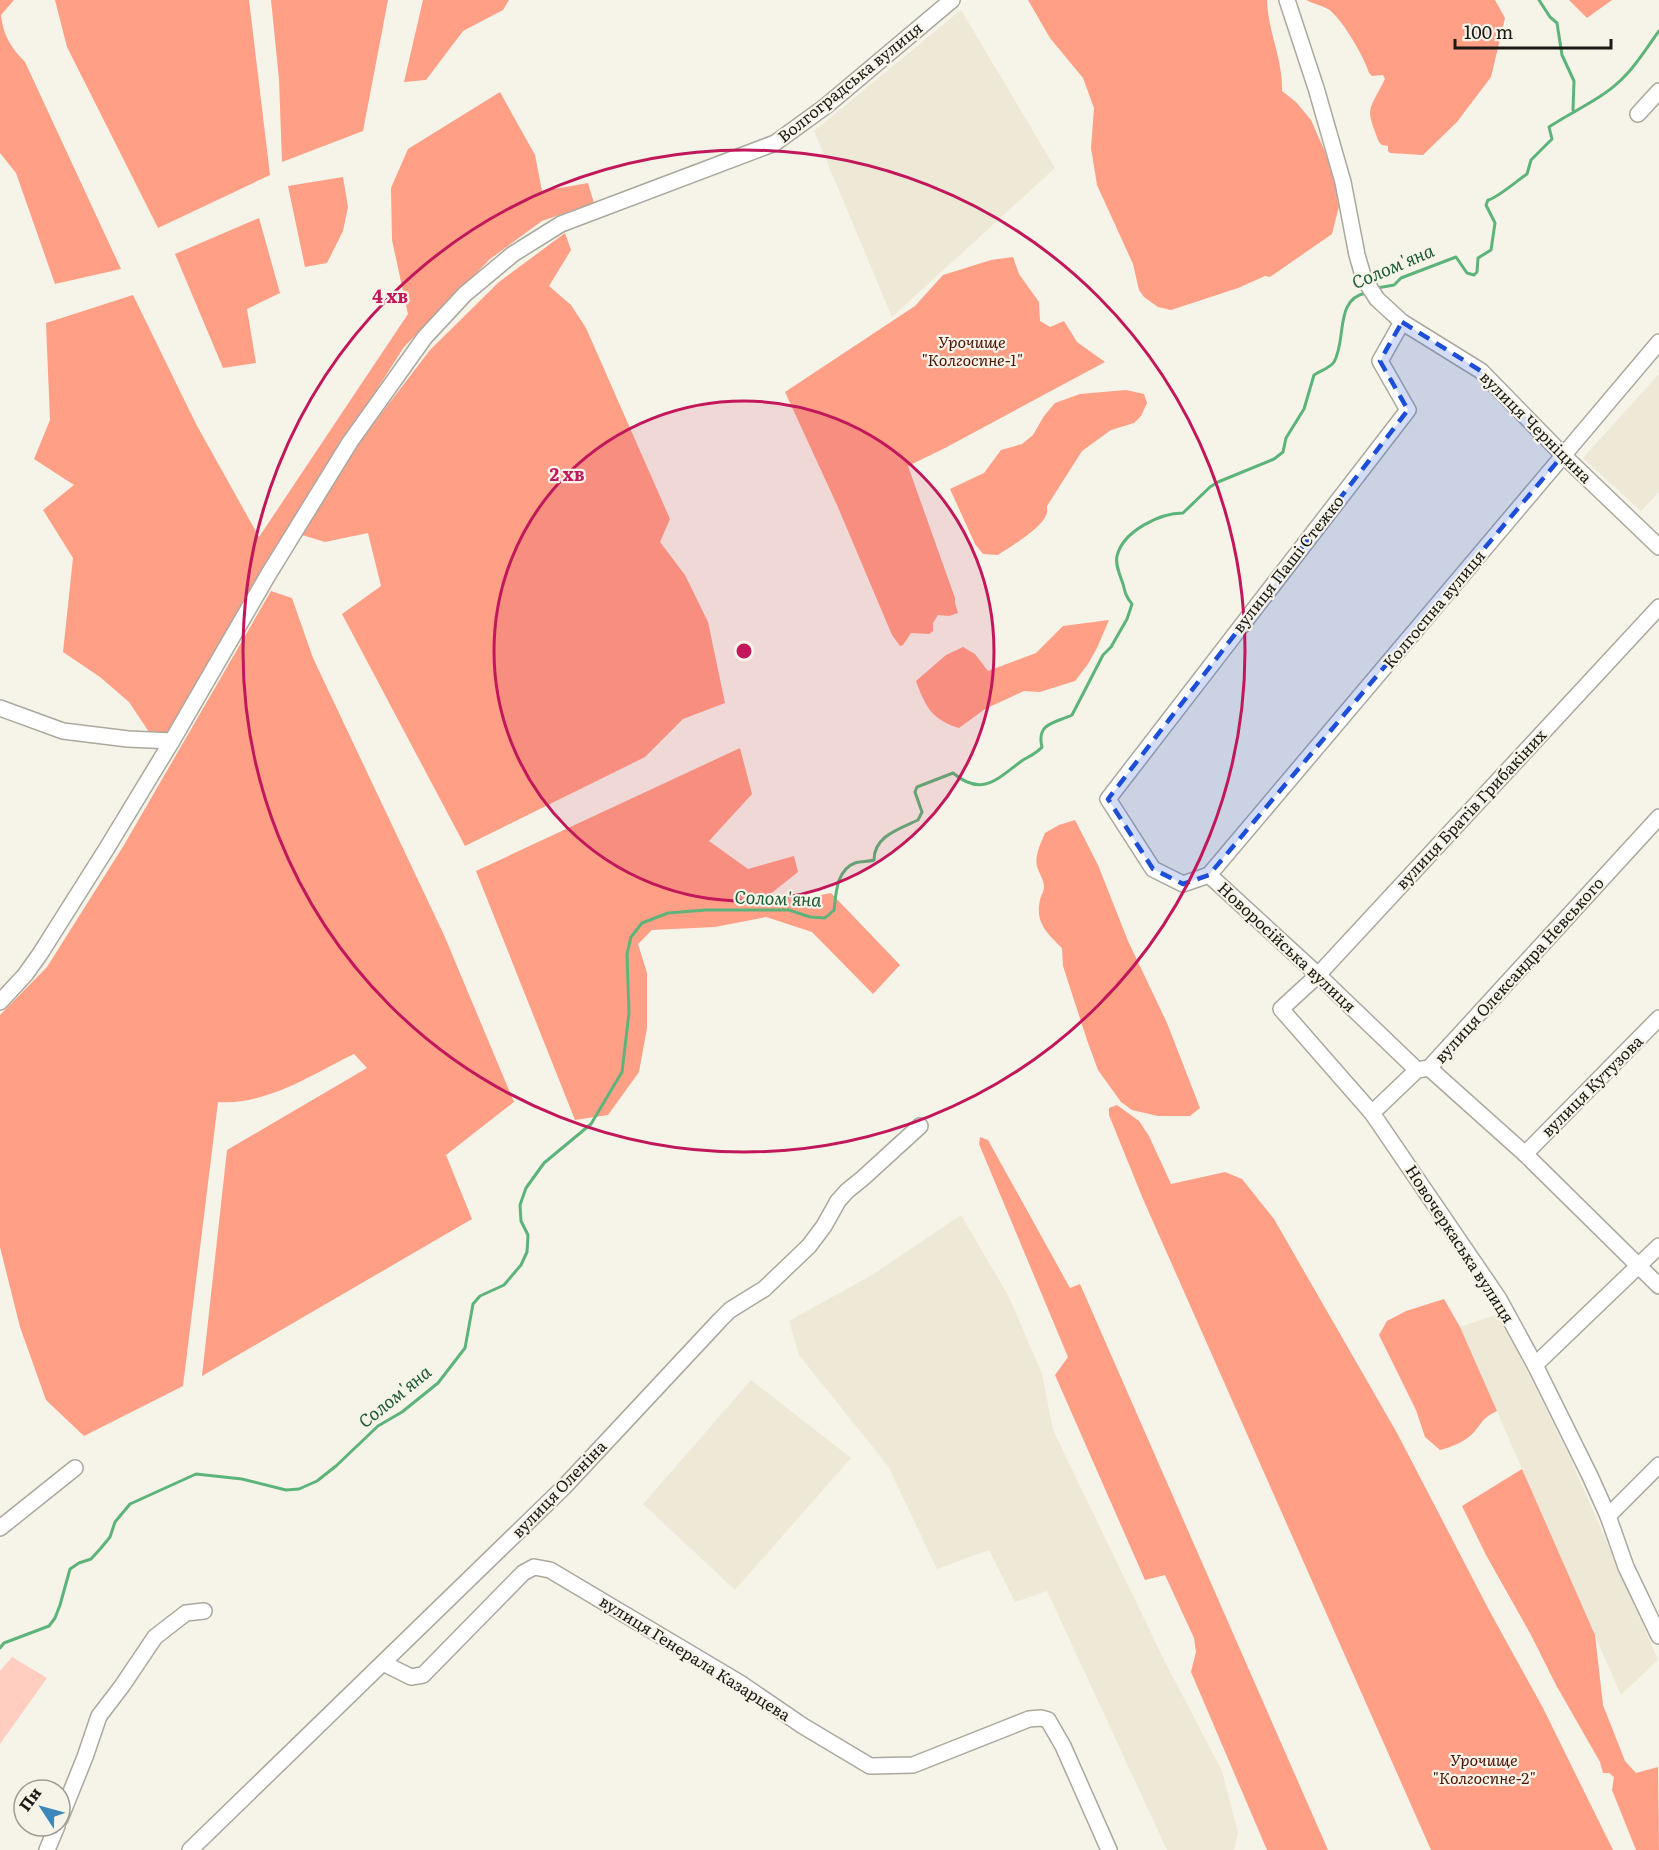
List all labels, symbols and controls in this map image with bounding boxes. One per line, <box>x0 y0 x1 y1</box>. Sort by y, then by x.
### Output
scale bar <box>1455 12 1611 50</box>
street label: Волгоградська вулиця <box>772 15 927 147</box>
text: 100 m <box>1464 18 1513 45</box>
water label: Солом'яна <box>1347 236 1438 295</box>
text: 4 хв <box>372 282 408 309</box>
park label: Урочище "Колгоспне-1" <box>921 329 1023 371</box>
street label: вулиця Черніцина <box>1475 365 1599 488</box>
text: 2 хв <box>550 460 585 487</box>
street label: вулиця Паші Стежко <box>1226 490 1349 637</box>
street label: Колгоспна вулиця <box>1376 544 1490 673</box>
centre of rings <box>734 641 754 661</box>
street label: вулиця Братів Грибакіних <box>1389 722 1552 894</box>
street label: вулиця Олександра Невського <box>1428 871 1609 1068</box>
street label: Новоросійська вулиця <box>1213 876 1362 1017</box>
water label: Солом'яна <box>734 882 823 913</box>
street label: вулиця Кутузова <box>1535 1029 1648 1142</box>
street label: Новочеркаська вулиця <box>1401 1160 1521 1327</box>
water label: Солом'яна <box>352 1357 437 1434</box>
street label: вулиця Оленіна <box>505 1434 612 1543</box>
street label: вулиця Генерала Казарцева <box>595 1588 796 1726</box>
park label: Урочище "Колгоспне-2" <box>1432 1747 1536 1789</box>
north arrow <box>12 1778 72 1838</box>
text: Пн <box>12 1781 46 1816</box>

